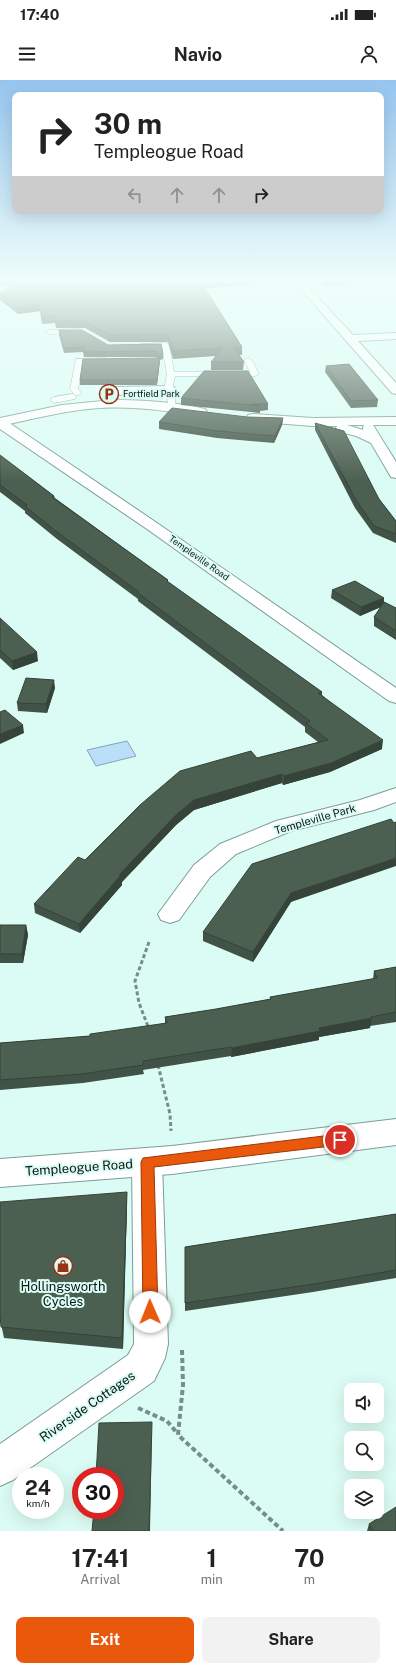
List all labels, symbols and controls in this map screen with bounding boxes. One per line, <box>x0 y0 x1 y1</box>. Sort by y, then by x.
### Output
text: 17:40 <box>20 6 59 23</box>
icon: menu <box>16 43 38 65</box>
icon: person <box>358 43 380 65</box>
text: Navio <box>174 44 222 65</box>
text: 30 m <box>94 107 162 140</box>
icon: right <box>28 108 80 160</box>
text: Templeogue Road <box>94 141 244 162</box>
icon: left <box>124 184 146 206</box>
icon: ahead <box>166 184 188 206</box>
icon: ahead <box>208 184 230 206</box>
icon: right <box>250 184 272 206</box>
parking icon: Fortfield Park <box>98 383 120 405</box>
place label: Fortfield Park <box>123 388 180 399</box>
street label: Templeville Road <box>167 533 231 582</box>
street label: Templeville Park <box>273 802 357 836</box>
pin <box>323 1123 357 1157</box>
icon: arrive <box>329 1129 351 1151</box>
street label: Templeogue Road <box>25 1156 133 1179</box>
shop icon: Hollingsworth Cycles <box>52 1255 74 1277</box>
place label: Hollingsworth Cycles <box>21 1279 105 1309</box>
position arrow <box>129 1291 171 1333</box>
street label: Riverside Cottages <box>37 1368 138 1445</box>
map controls <box>344 1383 384 1519</box>
button: sound <box>344 1383 384 1423</box>
button: search <box>344 1431 384 1471</box>
speed limit sign: 30 <box>72 1467 124 1519</box>
text: 24 <box>25 1476 51 1500</box>
button: layers <box>344 1479 384 1519</box>
text: km/h <box>26 1497 50 1509</box>
text: 17:41 <box>71 1544 129 1572</box>
text: 1 <box>207 1544 217 1572</box>
text: 70 <box>294 1544 325 1572</box>
text: Arrival <box>80 1572 120 1587</box>
text: min <box>201 1572 223 1587</box>
text: m <box>304 1572 315 1587</box>
button: Exit <box>16 1617 194 1663</box>
button: Share <box>202 1617 380 1663</box>

